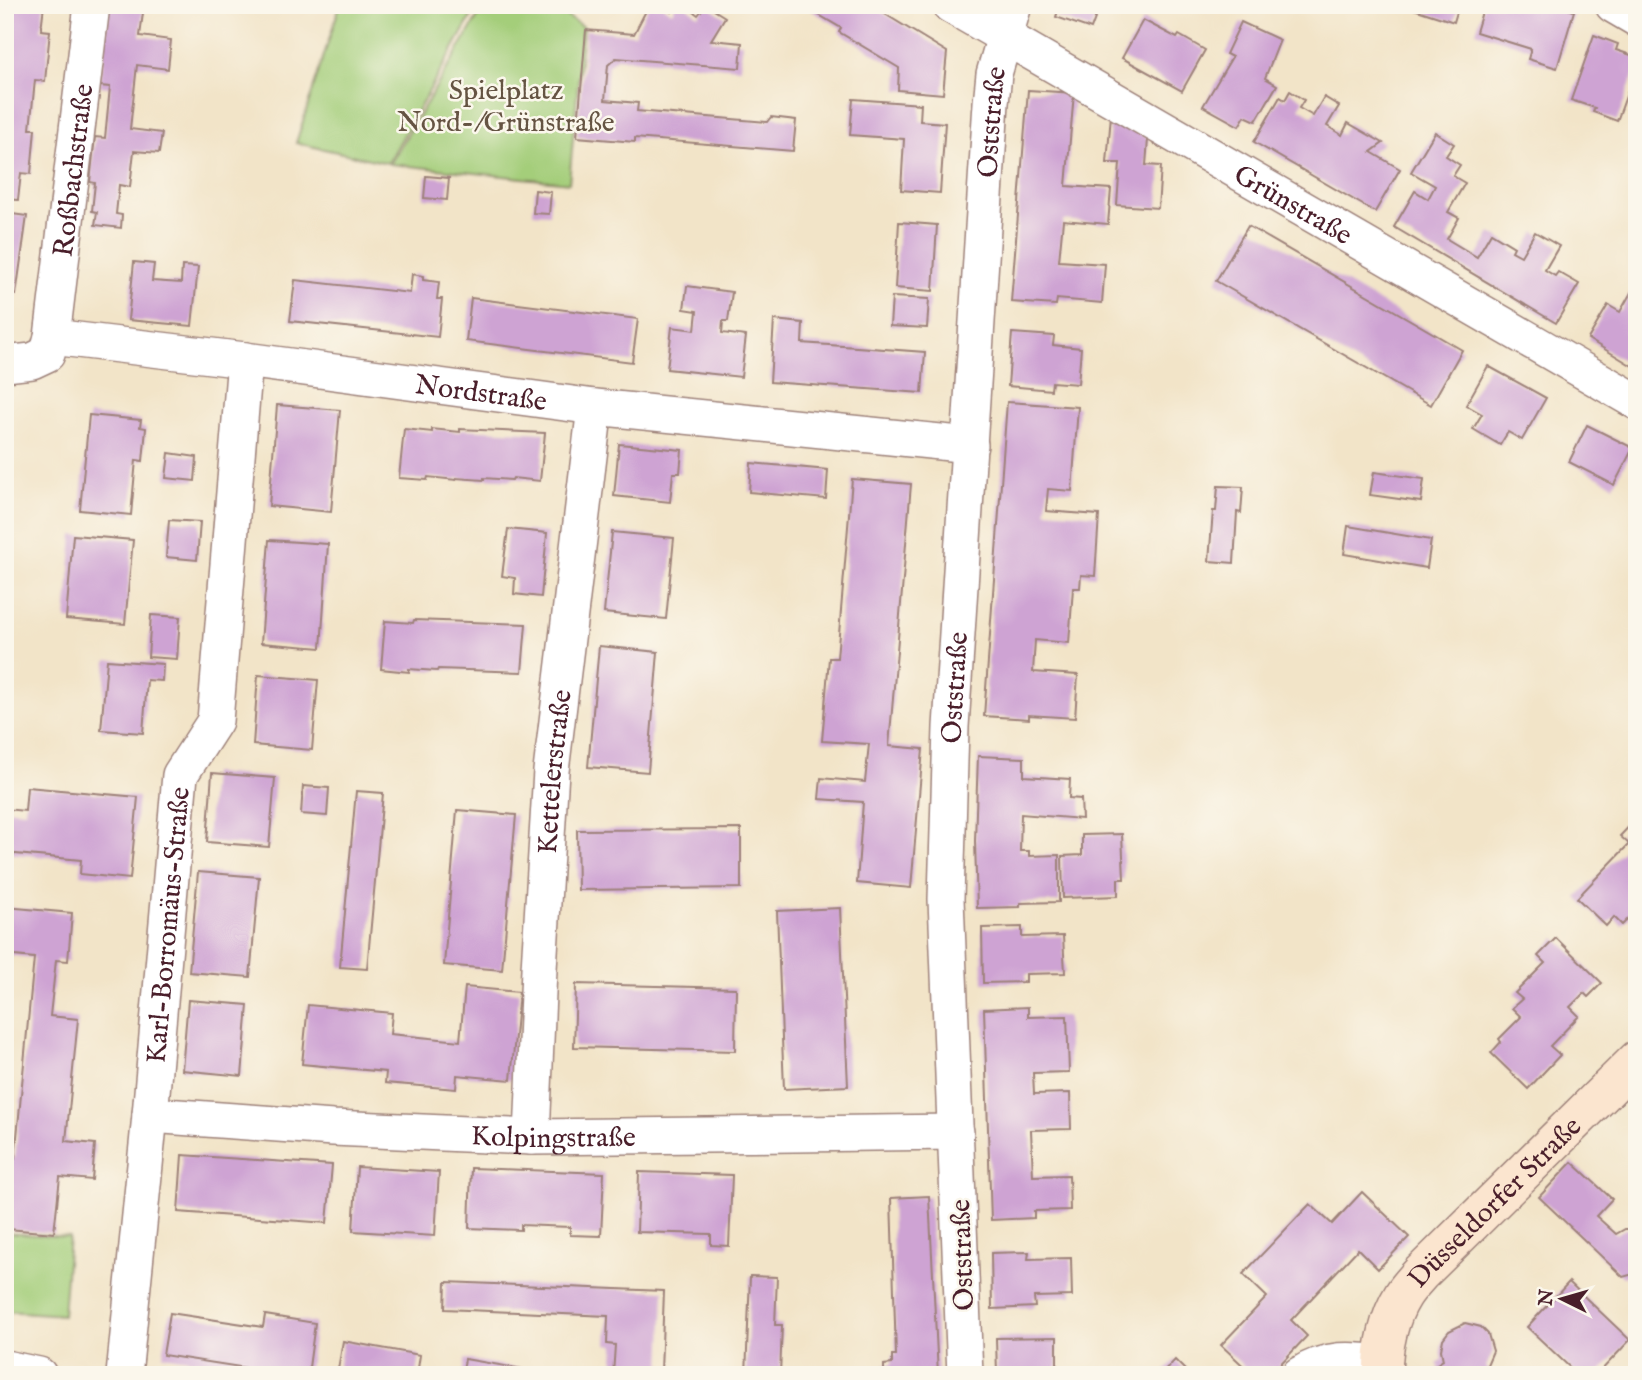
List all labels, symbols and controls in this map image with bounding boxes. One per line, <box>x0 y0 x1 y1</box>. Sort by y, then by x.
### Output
street label: Oststraße <box>971 62 1015 179</box>
park label: Spielplatz Nord-/Grünstraße <box>397 74 615 141</box>
street label: Roßbachstraße <box>47 82 102 259</box>
street label: Grünstraße <box>1227 158 1358 254</box>
street label: Nordstraße <box>413 368 549 420</box>
street label: Oststraße <box>936 631 977 744</box>
street label: Kettelerstraße <box>531 688 581 855</box>
street label: Karl-Borromäus-Straße <box>140 785 199 1065</box>
street label: Düsseldorfer Straße <box>1401 1110 1590 1296</box>
street label: Kolpingstraße <box>470 1119 636 1157</box>
street label: Oststraße <box>944 1198 983 1311</box>
north arrow <box>1526 1264 1596 1334</box>
text: N <box>1534 1288 1560 1308</box>

